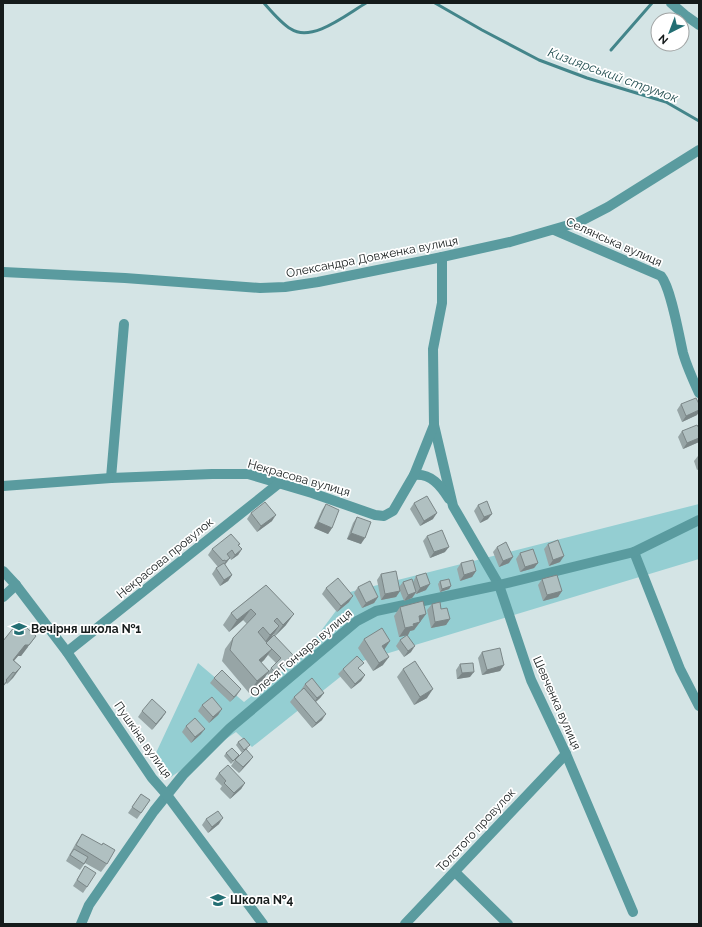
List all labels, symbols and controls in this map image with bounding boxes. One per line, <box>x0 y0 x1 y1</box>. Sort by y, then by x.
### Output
north arrow <box>650 12 690 52</box>
text: N <box>656 31 671 47</box>
water label: Кизиярський струмок <box>546 44 681 106</box>
street label: Селянська вулиця <box>564 215 664 269</box>
street label: Олександра Довженка вулиця <box>285 233 459 281</box>
street label: Некрасова вулиця <box>246 457 352 499</box>
street label: Некрасова провулок <box>114 515 216 601</box>
street label: Олеся Гончара вулиця <box>247 606 355 700</box>
school or university icon: Вечірня школа №1 <box>10 620 28 638</box>
place label: Вечірня школа №1 <box>31 622 141 636</box>
street label: Шевченка вулиця <box>530 654 584 752</box>
street label: Пушкіна вулиця <box>111 699 175 781</box>
street label: Толстого провулок <box>434 785 518 875</box>
school or university icon: Школа №4 <box>209 891 227 909</box>
place label: Школа №4 <box>230 893 294 907</box>

